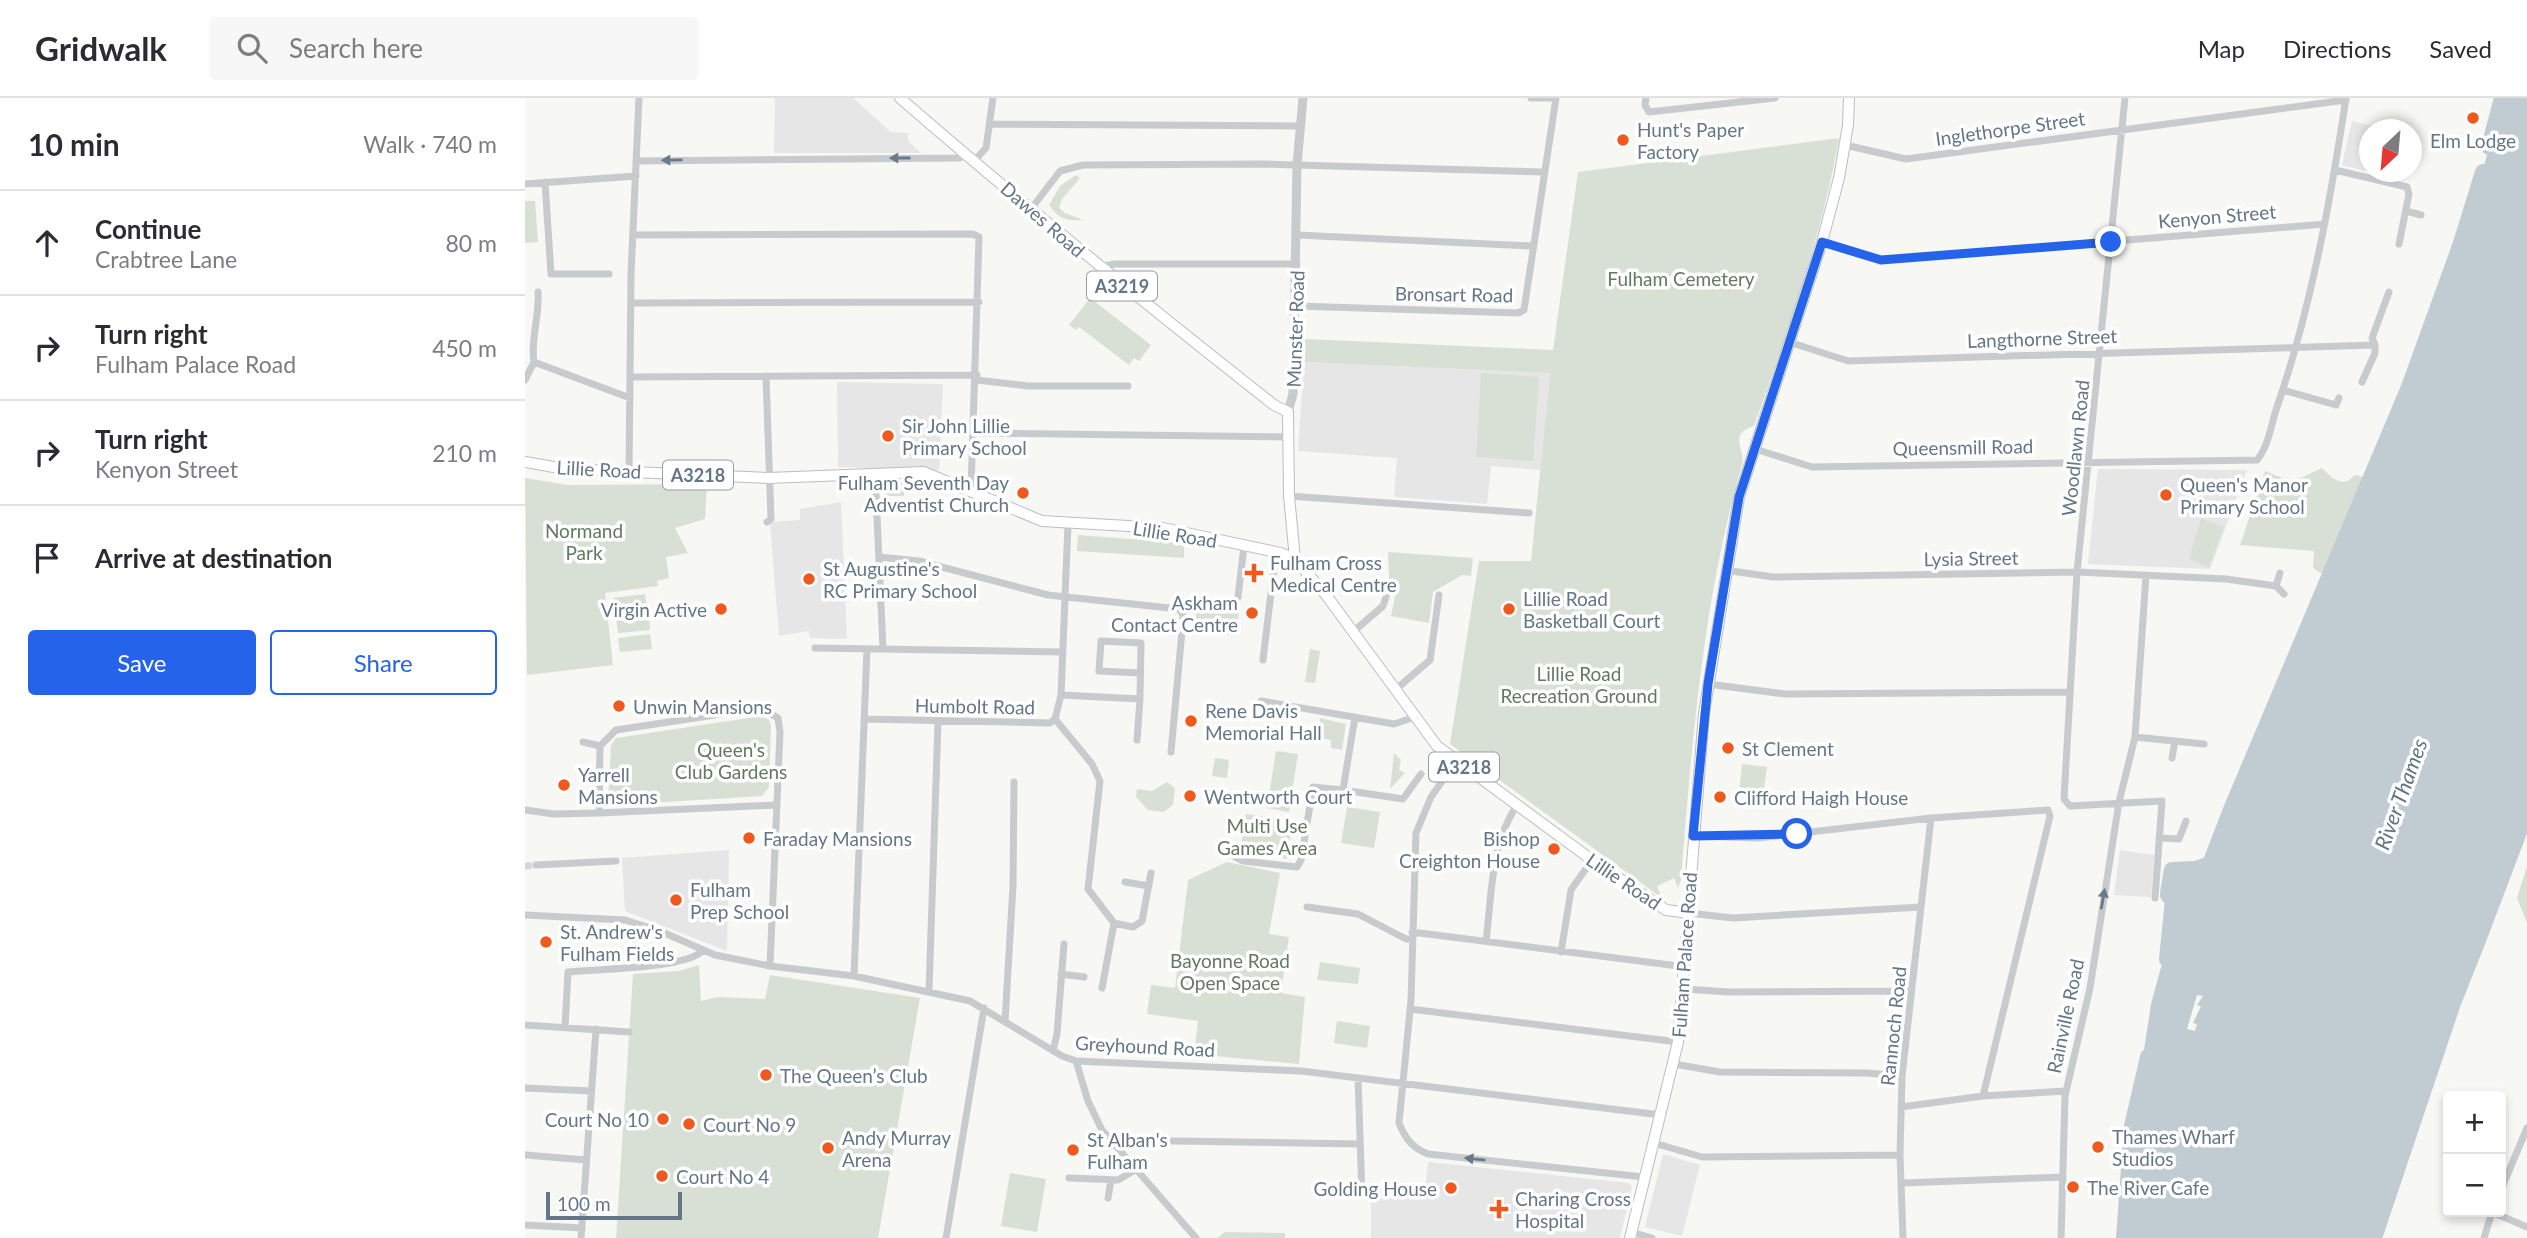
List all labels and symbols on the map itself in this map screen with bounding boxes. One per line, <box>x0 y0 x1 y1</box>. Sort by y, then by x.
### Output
street label: Inglethorpe Street <box>1934 106 2086 150</box>
marker: Elm Lodge <box>2465 110 2481 126</box>
place label: Hunt's Paper Factory <box>1637 118 1744 163</box>
north arrow <box>2359 119 2422 182</box>
place label: Elm Lodge <box>2430 129 2516 152</box>
marker: Hunt's Paper Factory <box>1615 132 1631 148</box>
one-way arrow <box>888 152 910 164</box>
one-way arrow <box>661 154 683 166</box>
street label: Dawes Road <box>996 176 1090 262</box>
street label: Kenyon Street <box>2157 199 2277 233</box>
route end <box>2095 226 2126 257</box>
park label: Fulham Cemetery <box>1607 267 1755 290</box>
street label: Munster Road <box>1281 270 1309 388</box>
road number: A3219 <box>1087 272 1157 300</box>
street label: Bronsart Road <box>1395 281 1513 307</box>
street label: Langthorne Street <box>1966 324 2118 352</box>
street label: Woodlawn Road <box>2056 379 2094 517</box>
place label: Sir John Lillie Primary School <box>902 414 1027 459</box>
marker: Sir John Lillie Primary School <box>880 428 896 444</box>
street label: Queensmill Road <box>1892 434 2034 460</box>
street label: Lillie Road <box>556 455 642 483</box>
road number: A3218 <box>663 460 733 489</box>
place label: Fulham Seventh Day Adventist Church <box>838 471 1009 516</box>
place label: Queen's Manor Primary School <box>2180 473 2308 518</box>
marker: Fulham Seventh Day Adventist Church <box>1015 485 1031 501</box>
marker: Queen's Manor Primary School <box>2158 487 2174 503</box>
street label: Lillie Road <box>1131 516 1219 552</box>
park label: Normand Park <box>545 519 623 564</box>
street label: Lysia Street <box>1923 546 2019 570</box>
place label: Fulham Cross Medical Centre <box>1270 551 1397 596</box>
place label: St Augustine's RC Primary School <box>823 557 977 602</box>
marker: Fulham Cross Medical Centre <box>1244 563 1264 583</box>
marker: St Augustine's RC Primary School <box>801 571 817 587</box>
place label: Lillie Road Basketball Court <box>1523 587 1660 632</box>
place label: Askham Contact Centre <box>1111 591 1238 636</box>
place label: Virgin Active <box>601 598 707 621</box>
marker: Virgin Active <box>713 601 729 617</box>
marker: Lillie Road Basketball Court <box>1501 601 1517 617</box>
marker: Askham Contact Centre <box>1244 605 1260 621</box>
park label: Lillie Road Recreation Ground <box>1500 662 1658 707</box>
street label: Humbolt Road <box>915 693 1035 719</box>
place label: Unwin Mansions <box>633 695 772 718</box>
marker: Unwin Mansions <box>611 698 627 714</box>
place label: Rene Davis Memorial Hall <box>1205 699 1322 744</box>
marker: Rene Davis Memorial Hall <box>1183 713 1199 729</box>
water label: River Thames <box>2368 735 2432 853</box>
place label: St Clement <box>1742 737 1834 760</box>
park label: Queen's Club Gardens <box>675 738 787 783</box>
marker: St Clement <box>1720 740 1736 756</box>
road number: A3218 <box>1429 752 1499 782</box>
place label: Yarrell Mansions <box>578 763 658 808</box>
marker: Yarrell Mansions <box>556 777 572 793</box>
place label: Wentworth Court <box>1204 785 1352 808</box>
place label: Clifford Haigh House <box>1734 786 1908 809</box>
marker: Wentworth Court <box>1182 788 1198 804</box>
marker: Clifford Haigh House <box>1712 789 1728 805</box>
park label: Multi Use Games Area <box>1217 814 1317 859</box>
route start <box>1781 818 1812 849</box>
place label: Faraday Mansions <box>763 827 912 850</box>
place label: Bishop Creighton House <box>1399 827 1540 872</box>
marker: Faraday Mansions <box>741 830 757 846</box>
marker: Bishop Creighton House <box>1546 841 1562 857</box>
street label: Lillie Road <box>1582 848 1666 914</box>
street label: Fulham Palace Road <box>1667 871 1701 1039</box>
place label: Fulham Prep School <box>690 878 789 923</box>
one-way arrow <box>2097 888 2108 910</box>
marker: Fulham Prep School <box>668 892 684 908</box>
place label: St. Andrew's Fulham Fields <box>560 920 674 965</box>
marker: St. Andrew's Fulham Fields <box>538 934 554 950</box>
park label: Bayonne Road Open Space <box>1170 949 1290 994</box>
street label: Rainville Road <box>2042 957 2088 1075</box>
street label: Rannoch Road <box>1875 965 1911 1087</box>
street label: Greyhound Road <box>1074 1031 1216 1061</box>
place label: The Queen’s Club <box>780 1064 928 1087</box>
marker: The Queen’s Club <box>758 1067 774 1083</box>
place label: Court No 10 <box>545 1108 649 1131</box>
marker: Court No 10 <box>655 1111 671 1127</box>
place label: Court No 9 <box>703 1113 796 1136</box>
marker: Court No 9 <box>681 1116 697 1132</box>
place label: Thames Wharf Studios <box>2112 1125 2235 1170</box>
place label: Andy Murray Arena <box>842 1126 951 1171</box>
place label: St Alban's Fulham <box>1087 1128 1168 1173</box>
marker: Thames Wharf Studios <box>2090 1139 2106 1155</box>
marker: Andy Murray Arena <box>820 1140 836 1156</box>
marker: St Alban's Fulham <box>1065 1142 1081 1158</box>
one-way arrow <box>1464 1153 1486 1164</box>
place label: Court No 4 <box>676 1165 769 1188</box>
marker: Court No 4 <box>654 1168 670 1184</box>
place label: The River Cafe <box>2087 1176 2209 1199</box>
place label: Golding House <box>1314 1177 1437 1200</box>
marker: The River Cafe <box>2065 1179 2081 1195</box>
marker: Golding House <box>1443 1180 1459 1196</box>
place label: Charing Cross Hospital <box>1515 1187 1631 1232</box>
scale bar <box>546 1189 683 1221</box>
marker: Charing Cross Hospital <box>1489 1199 1509 1219</box>

